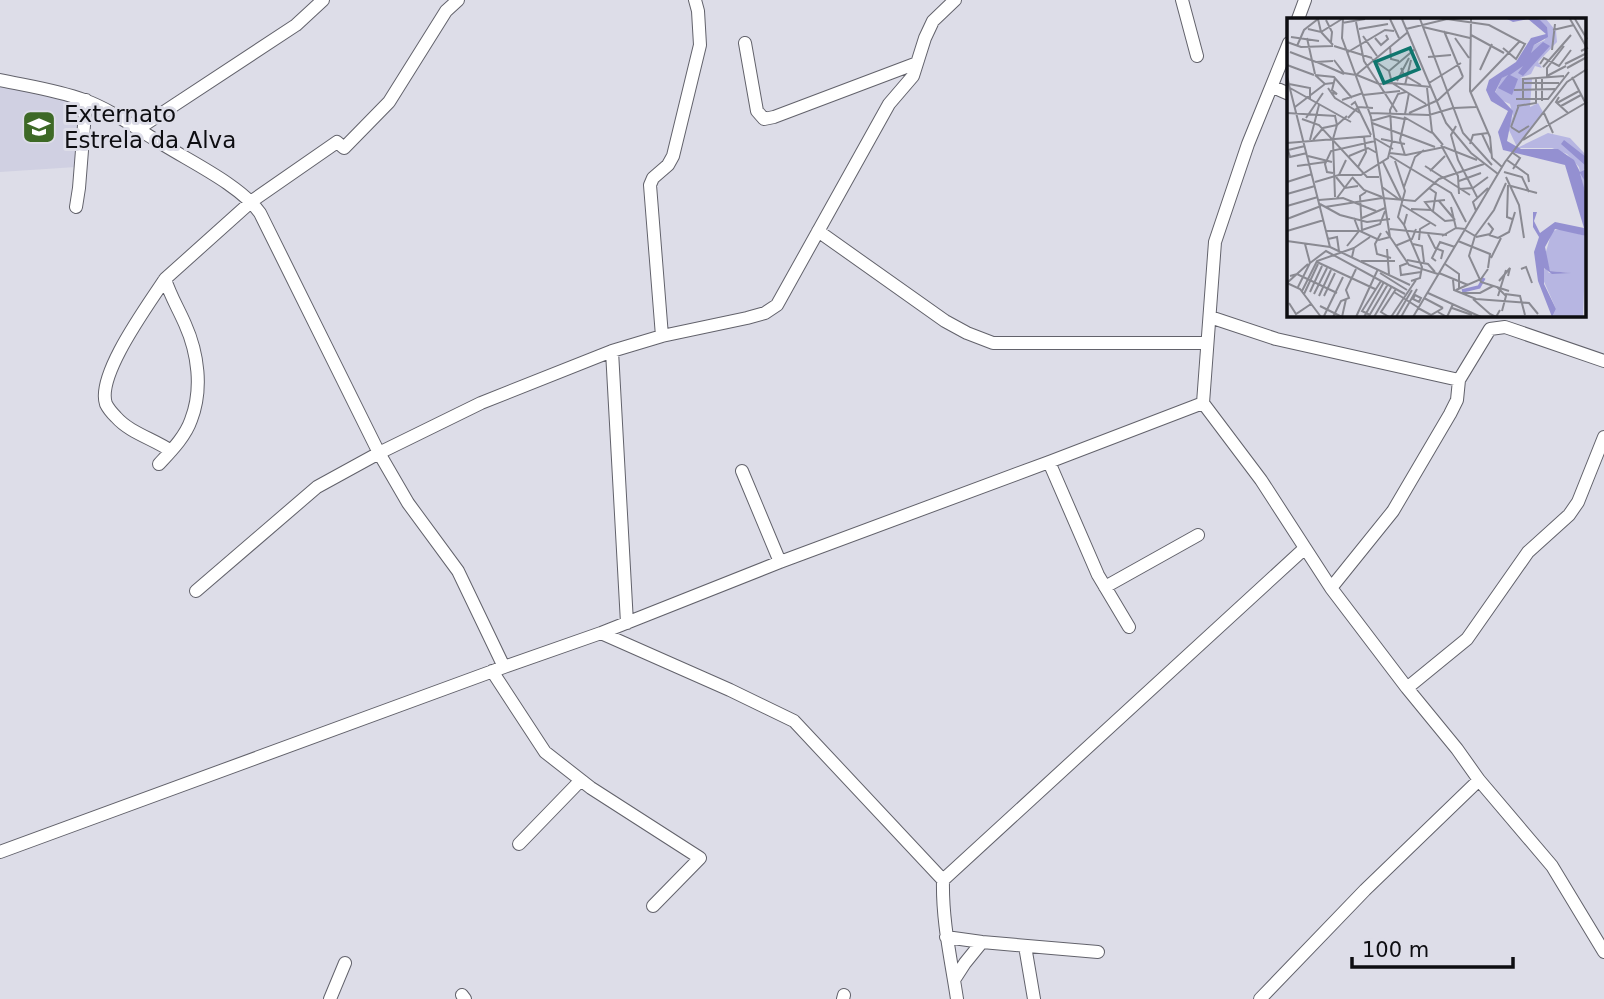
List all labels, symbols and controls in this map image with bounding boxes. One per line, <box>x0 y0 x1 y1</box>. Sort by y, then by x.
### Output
inset map <box>1287 18 1586 317</box>
place label: Externato Estrela da Alva <box>64 101 236 153</box>
school or university icon: Externato Estrela da Alva <box>20 108 58 146</box>
scale bar <box>1352 926 1513 970</box>
text: 100 m <box>1362 938 1429 962</box>

